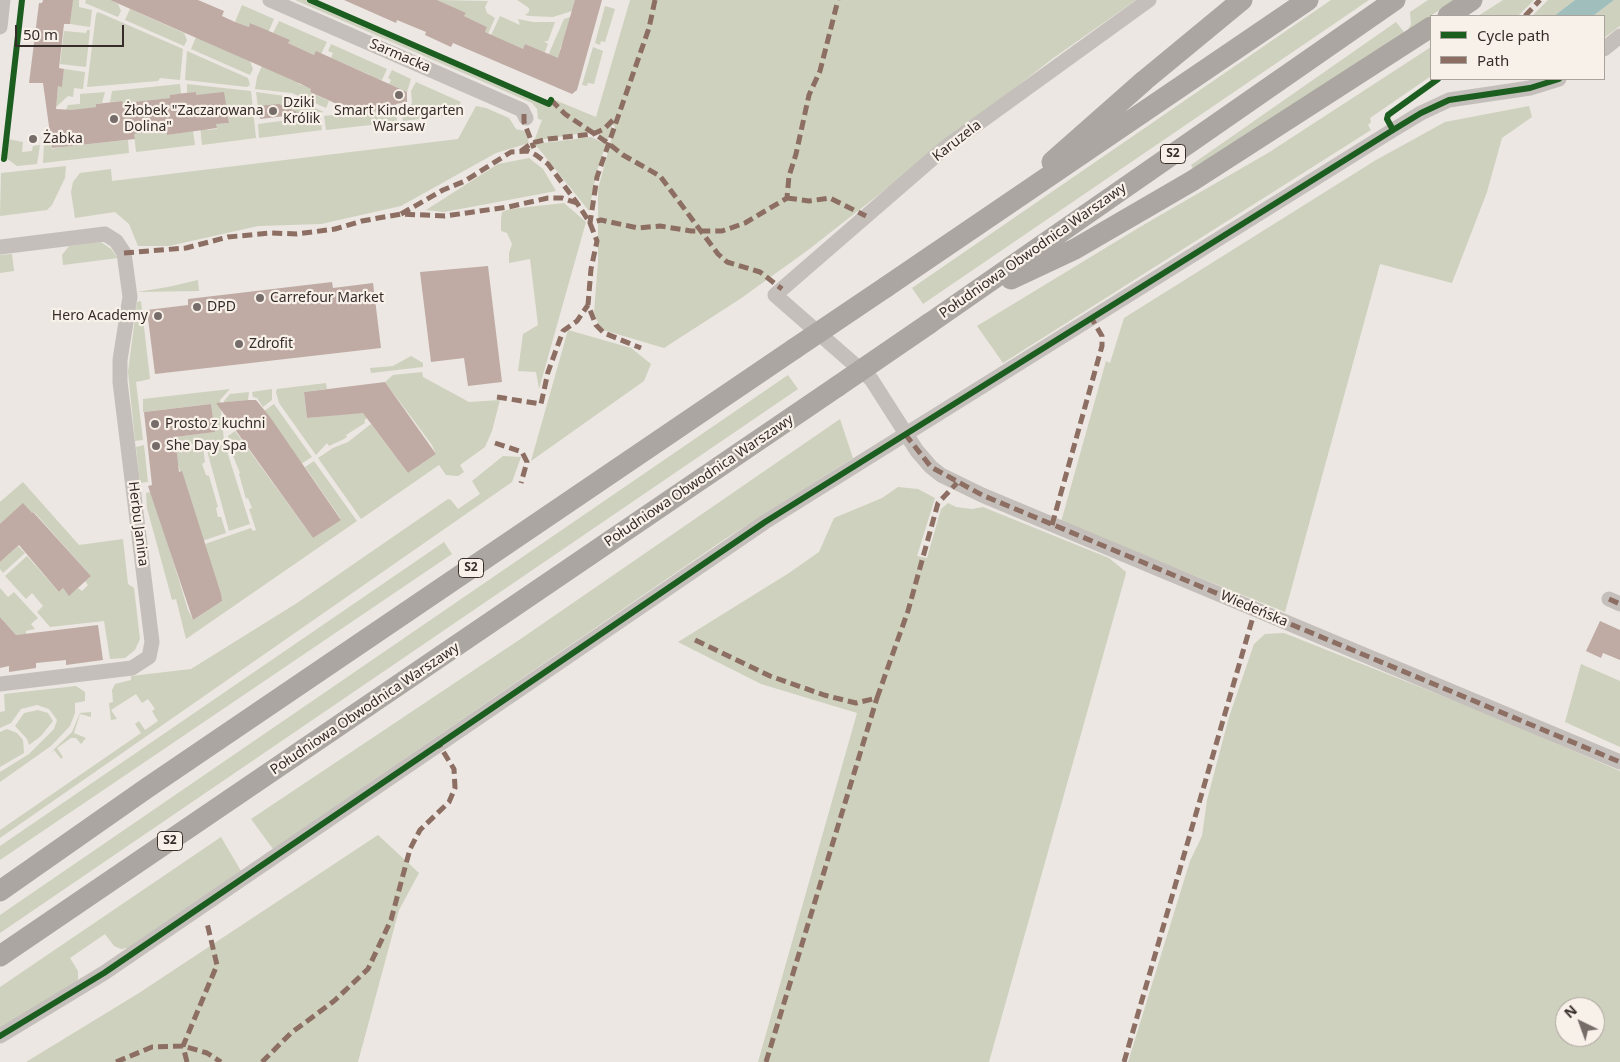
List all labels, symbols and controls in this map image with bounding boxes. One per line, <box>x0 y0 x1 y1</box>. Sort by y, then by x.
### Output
scale bar <box>18 15 126 47</box>
legend <box>1430 15 1605 80</box>
text: 50 m <box>23 24 58 44</box>
text: Cycle path <box>1477 25 1550 45</box>
street label: Sarmacka <box>367 36 433 76</box>
text: Path <box>1477 50 1509 70</box>
marker: Smart Kindergarten Warsaw <box>393 89 405 101</box>
place label: Dziki Królik <box>283 95 320 128</box>
place label: Żłobek "Zaczarowana Dolina" <box>124 103 263 136</box>
place label: Smart Kindergarten Warsaw <box>334 103 464 136</box>
marker: Dziki Królik <box>267 105 279 117</box>
marker: Żłobek "Zaczarowana Dolina" <box>108 113 120 125</box>
street label: Karuzela <box>929 117 985 165</box>
place label: Żabka <box>43 131 83 147</box>
marker: Żabka <box>27 133 39 145</box>
road number: S2 <box>1160 144 1186 164</box>
street label: Południowa Obwodnica Warszawy <box>936 180 1130 322</box>
place label: Carrefour Market <box>270 290 384 306</box>
marker: Carrefour Market <box>254 292 266 304</box>
place label: DPD <box>207 299 236 315</box>
marker: DPD <box>191 301 203 313</box>
place label: Hero Academy <box>52 308 148 324</box>
marker: Hero Academy <box>152 310 164 322</box>
place label: Zdrofit <box>249 336 293 352</box>
marker: Zdrofit <box>233 338 245 350</box>
street label: Południowa Obwodnica Warszawy <box>601 411 797 551</box>
place label: Prosto z kuchni <box>165 416 265 432</box>
marker: Prosto z kuchni <box>149 418 161 430</box>
place label: She Day Spa <box>166 438 247 454</box>
marker: She Day Spa <box>150 440 162 452</box>
street label: Herbu Janina <box>124 481 152 567</box>
road number: S2 <box>458 558 484 578</box>
street label: Wiedeńska <box>1218 587 1290 631</box>
street label: Południowa Obwodnica Warszawy <box>267 639 463 779</box>
road number: S2 <box>158 831 182 850</box>
north arrow <box>1555 997 1605 1047</box>
text: N <box>1560 1000 1581 1022</box>

